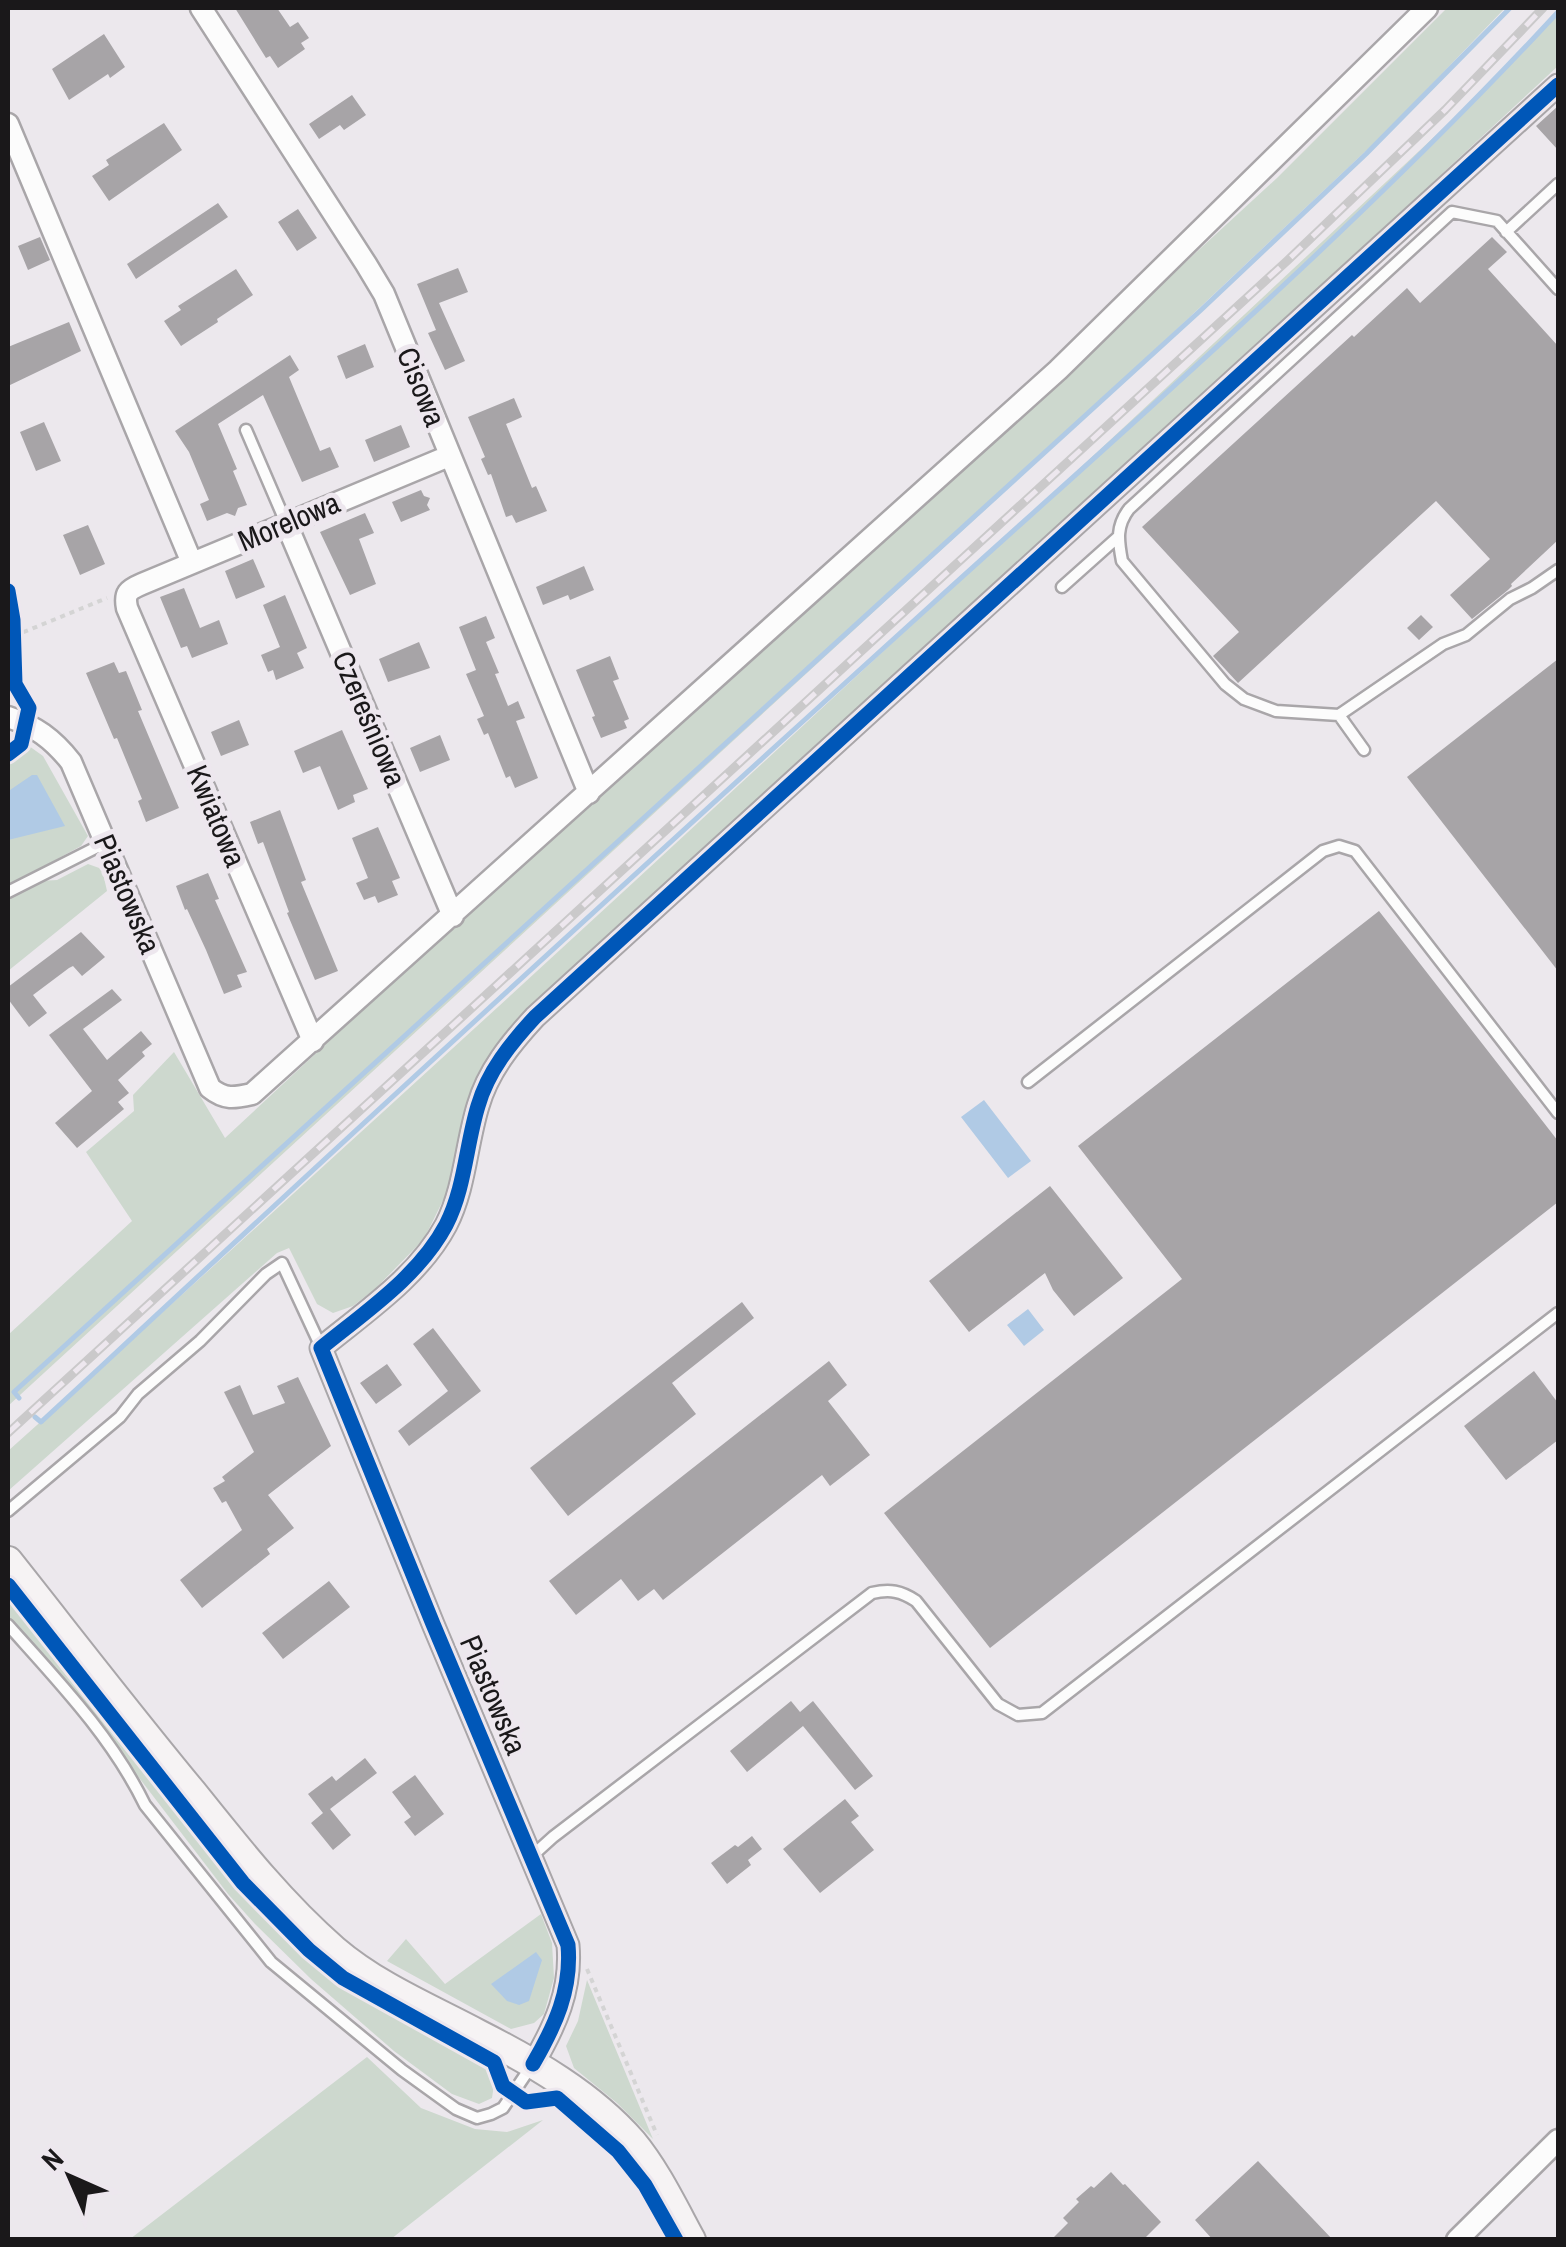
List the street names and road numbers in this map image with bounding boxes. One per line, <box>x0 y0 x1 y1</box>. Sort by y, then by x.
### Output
street label: Cisowa <box>388 341 456 432</box>
street label: Morelowa <box>232 482 346 560</box>
street label: Czereśniowa <box>323 645 416 793</box>
street label: Kwiatowa <box>178 759 256 873</box>
street label: Piastowska <box>85 828 171 960</box>
street label: Piastowska <box>451 1629 537 1761</box>

